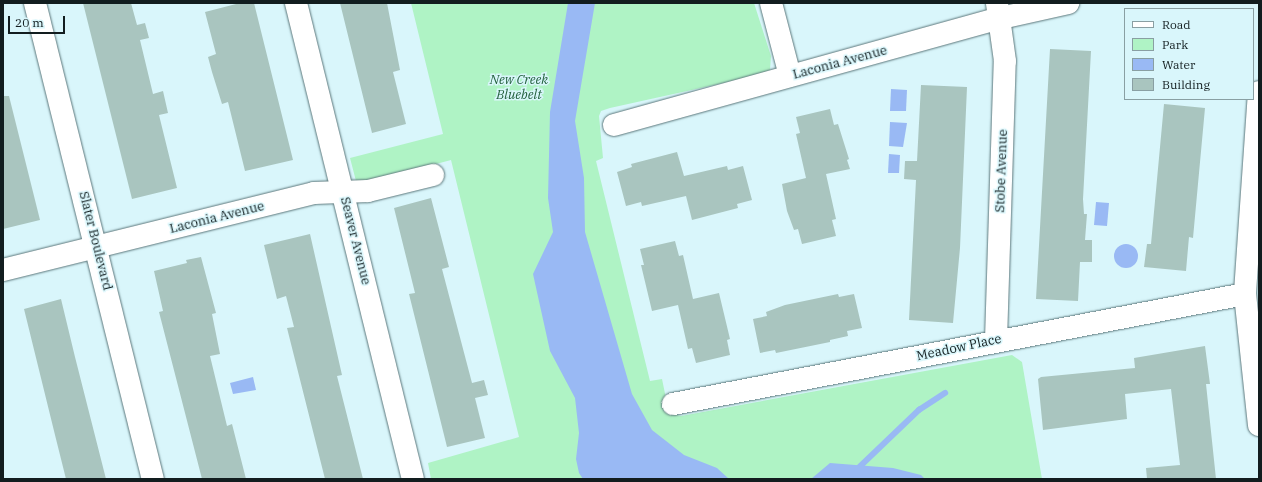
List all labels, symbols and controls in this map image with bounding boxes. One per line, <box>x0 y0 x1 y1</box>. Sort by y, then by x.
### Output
scale bar <box>10 8 67 34</box>
legend <box>1124 8 1254 100</box>
text: 20 m <box>15 15 44 30</box>
text: Road <box>1162 17 1191 32</box>
text: Park <box>1162 37 1188 52</box>
street label: Laconia Avenue <box>791 43 889 83</box>
text: Water <box>1162 57 1195 72</box>
park label: New Creek Bluebelt <box>490 73 548 104</box>
text: Building <box>1162 77 1210 92</box>
street label: Stobe Avenue <box>993 129 1011 213</box>
street label: Slater Boulevard <box>75 190 115 292</box>
street label: Seaver Avenue <box>337 195 373 287</box>
street label: Laconia Avenue <box>168 199 266 237</box>
street label: Meadow Place <box>915 331 1003 365</box>

